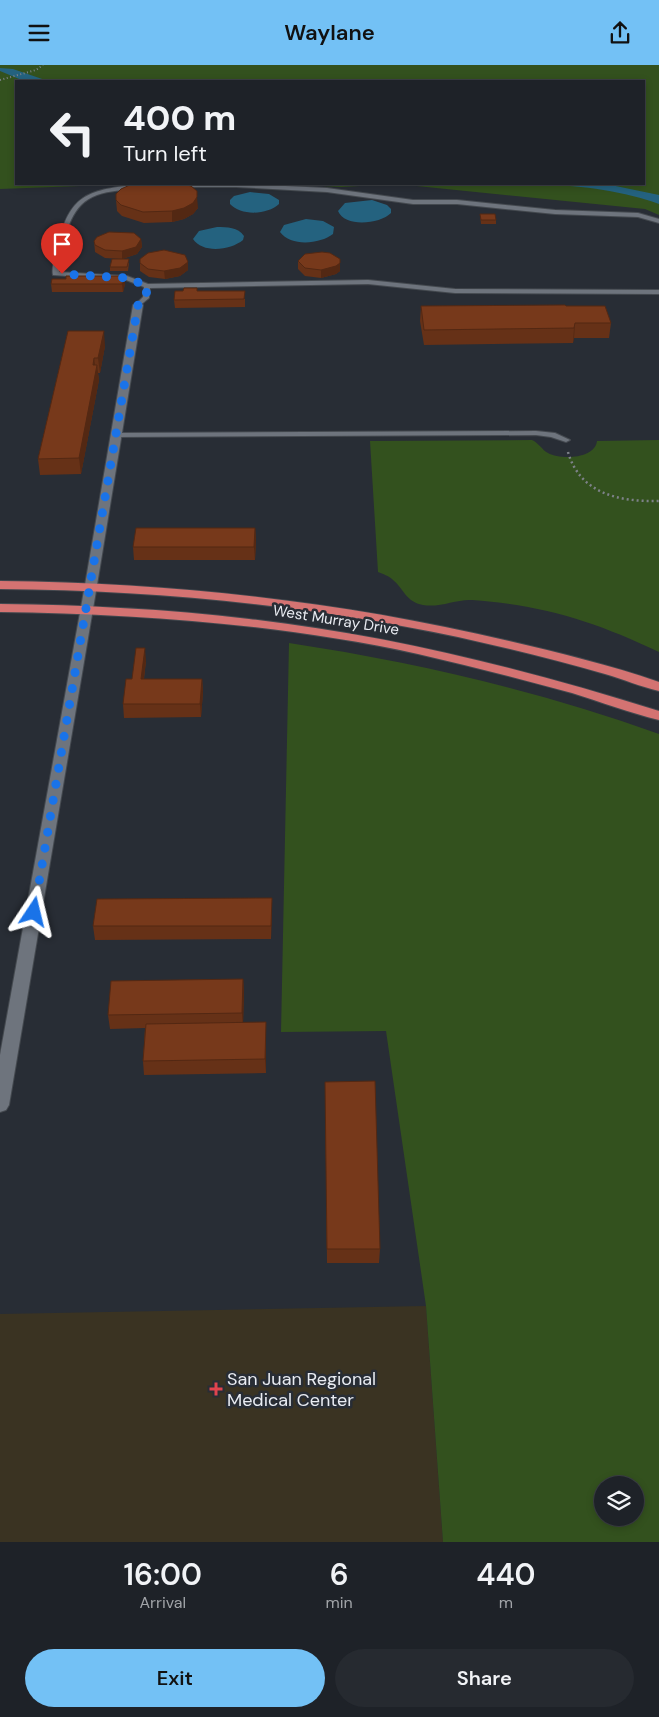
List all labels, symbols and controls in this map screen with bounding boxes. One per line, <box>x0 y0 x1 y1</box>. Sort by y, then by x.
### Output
text: Waylane <box>284 18 375 47</box>
icon: menu <box>25 19 53 47</box>
icon: share <box>606 19 634 47</box>
text: 400 m <box>123 95 236 141</box>
icon: left <box>40 100 105 165</box>
text: Turn left <box>123 139 207 168</box>
pin <box>41 223 83 274</box>
icon: arrive <box>48 230 76 258</box>
street label: West Murray Drive <box>271 600 401 640</box>
position arrow <box>7 885 59 937</box>
place label: San Juan Regional Medical Center <box>227 1367 376 1412</box>
marker: San Juan Regional Medical Center <box>209 1382 223 1396</box>
map controls <box>594 1476 644 1526</box>
button: layers <box>594 1476 644 1526</box>
text: 16:00 <box>124 1555 202 1594</box>
text: 6 <box>330 1555 349 1594</box>
text: 440 <box>476 1555 536 1594</box>
text: Arrival <box>139 1592 186 1613</box>
text: min <box>325 1592 353 1613</box>
text: m <box>499 1592 513 1613</box>
button: Exit <box>25 1649 325 1707</box>
button: Share <box>335 1649 634 1707</box>

